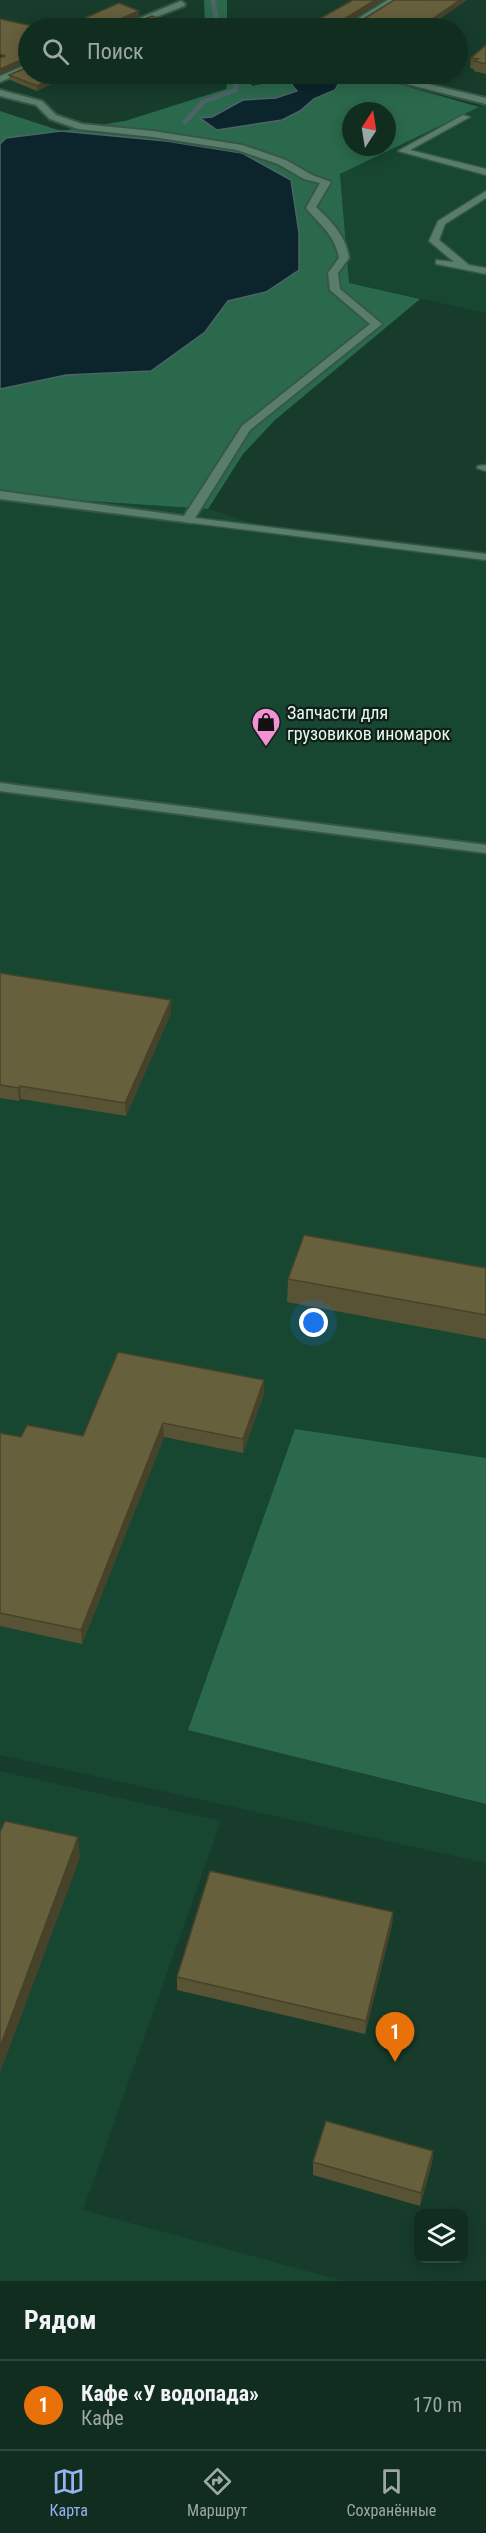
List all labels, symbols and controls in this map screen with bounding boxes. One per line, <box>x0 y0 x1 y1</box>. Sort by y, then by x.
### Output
search box <box>18 18 468 84</box>
icon: search <box>39 35 72 68</box>
text: Поиск <box>87 39 144 64</box>
north arrow <box>342 102 396 156</box>
place label: Запчасти для грузовиков иномарок <box>287 702 450 744</box>
shop icon: Запчасти для грузовиков иномарок <box>250 706 282 748</box>
your location <box>299 1308 328 1337</box>
pin: 1 <box>376 2012 414 2062</box>
map controls <box>414 2209 468 2263</box>
button: layers <box>414 2209 468 2263</box>
text: Рядом <box>24 2305 96 2335</box>
text: Кафе «У водопада» <box>81 2381 259 2406</box>
text: 1 <box>38 2393 49 2417</box>
text: 170 m <box>413 2393 462 2417</box>
text: Кафе <box>81 2406 124 2430</box>
tab: Карта <box>50 2465 88 2520</box>
tab: Маршрут <box>187 2465 247 2520</box>
tab: Сохранённые <box>347 2465 436 2520</box>

